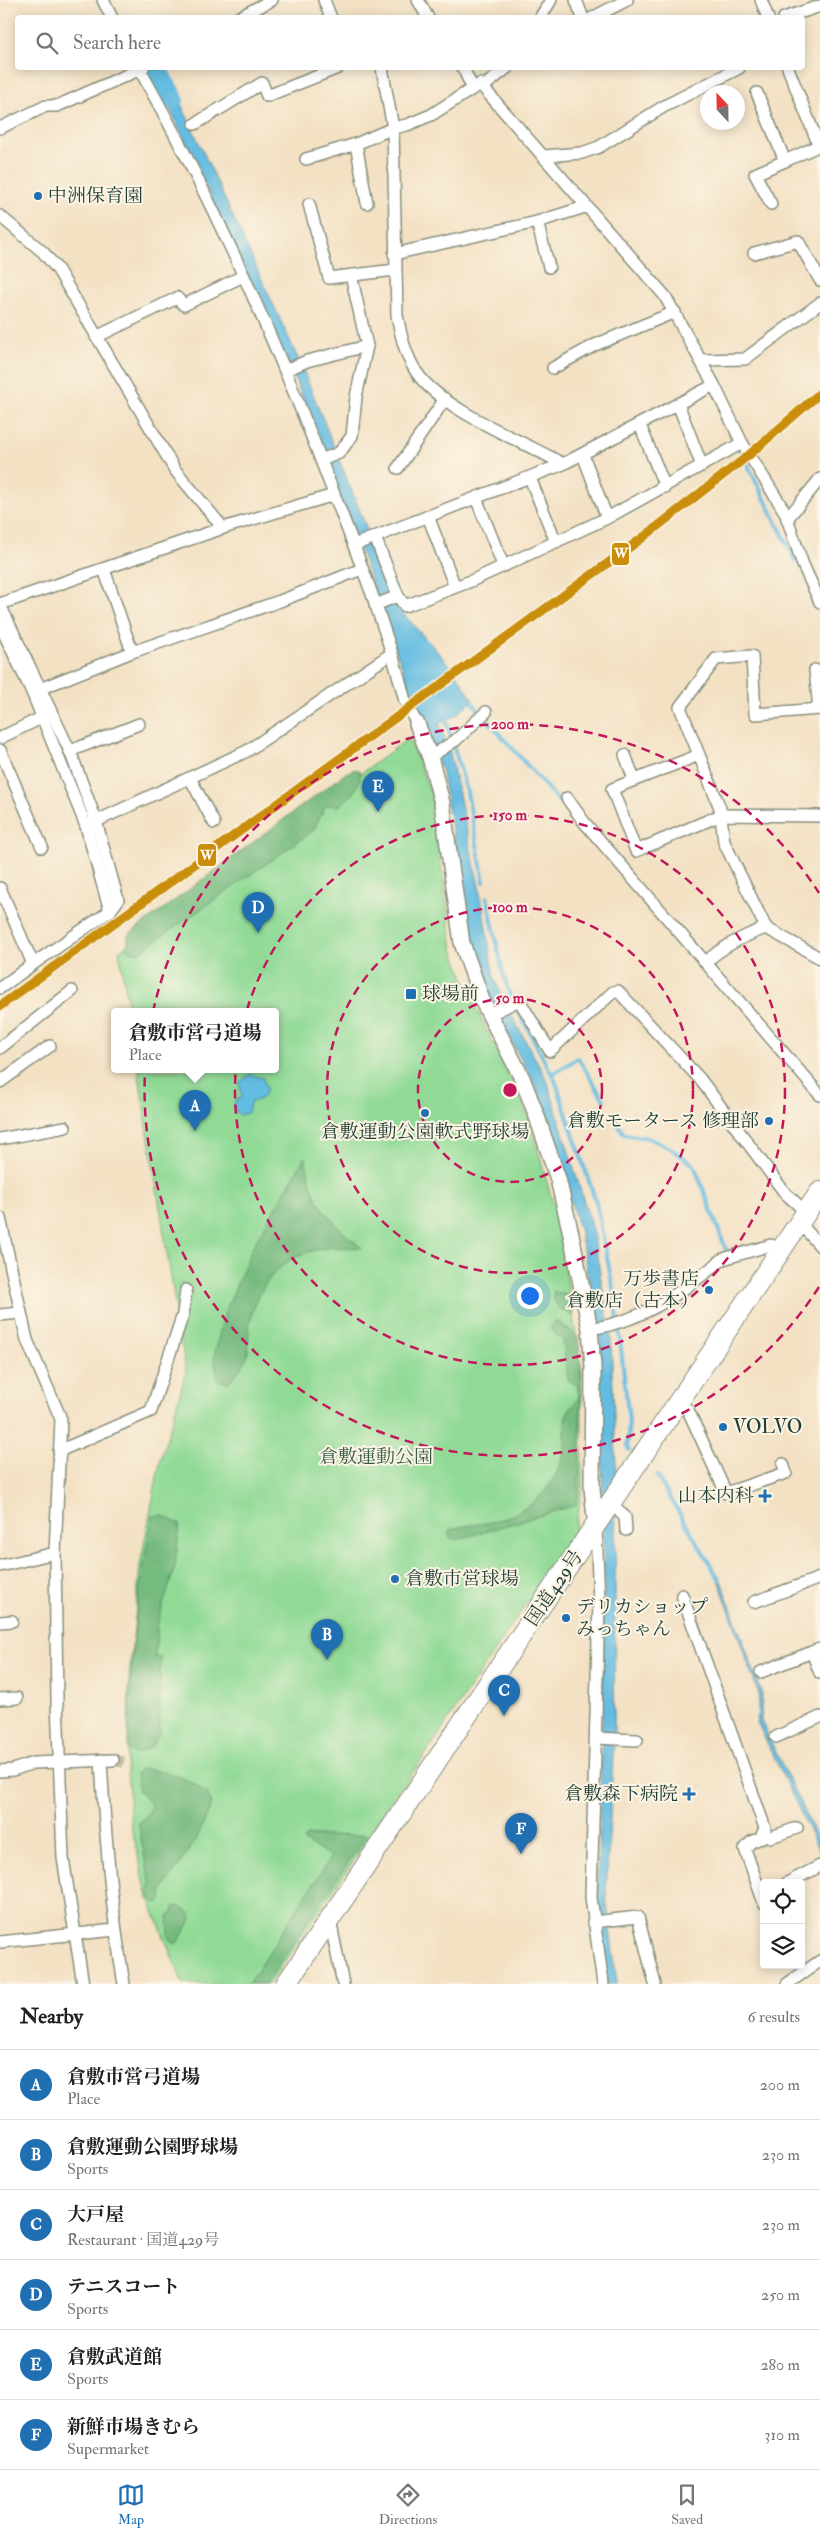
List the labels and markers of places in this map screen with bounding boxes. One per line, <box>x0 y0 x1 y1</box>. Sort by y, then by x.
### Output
place label: 中洲保育園 <box>48 184 143 208</box>
marker: 中洲保育園 <box>32 190 44 202</box>
pin: E <box>362 771 394 812</box>
pin: D <box>242 892 274 933</box>
place label: 球場前 <box>422 982 479 1006</box>
marker: 球場前 <box>404 987 418 1001</box>
centre of rings <box>501 1081 519 1099</box>
pin: A <box>179 1090 211 1131</box>
marker: 倉敷運動公園軟式野球場 <box>419 1107 431 1119</box>
place label: 倉敷モータース 修理部 <box>567 1109 759 1133</box>
marker: 倉敷モータース 修理部 <box>763 1115 775 1127</box>
place label: 倉敷運動公園軟式野球場 <box>320 1120 530 1144</box>
place label: 万歩書店 倉敷店（古本） <box>566 1267 699 1313</box>
marker: 万歩書店 倉敷店（古本） <box>703 1284 715 1296</box>
place label: VOLVO <box>733 1415 802 1439</box>
marker: VOLVO <box>717 1421 729 1433</box>
place label: 山本内科 <box>678 1484 754 1508</box>
marker: 山本内科 <box>758 1489 772 1503</box>
place label: 倉敷市営球場 <box>405 1567 519 1591</box>
marker: 倉敷市営球場 <box>389 1573 401 1585</box>
place label: デリカショップ みっちゃん <box>576 1595 708 1641</box>
marker: デリカショップ みっちゃん <box>560 1612 572 1624</box>
pin: B <box>311 1619 343 1660</box>
pin: C <box>488 1675 520 1716</box>
place label: 倉敷森下病院 <box>564 1782 678 1806</box>
marker: 倉敷森下病院 <box>682 1787 696 1801</box>
pin: F <box>505 1813 537 1854</box>

